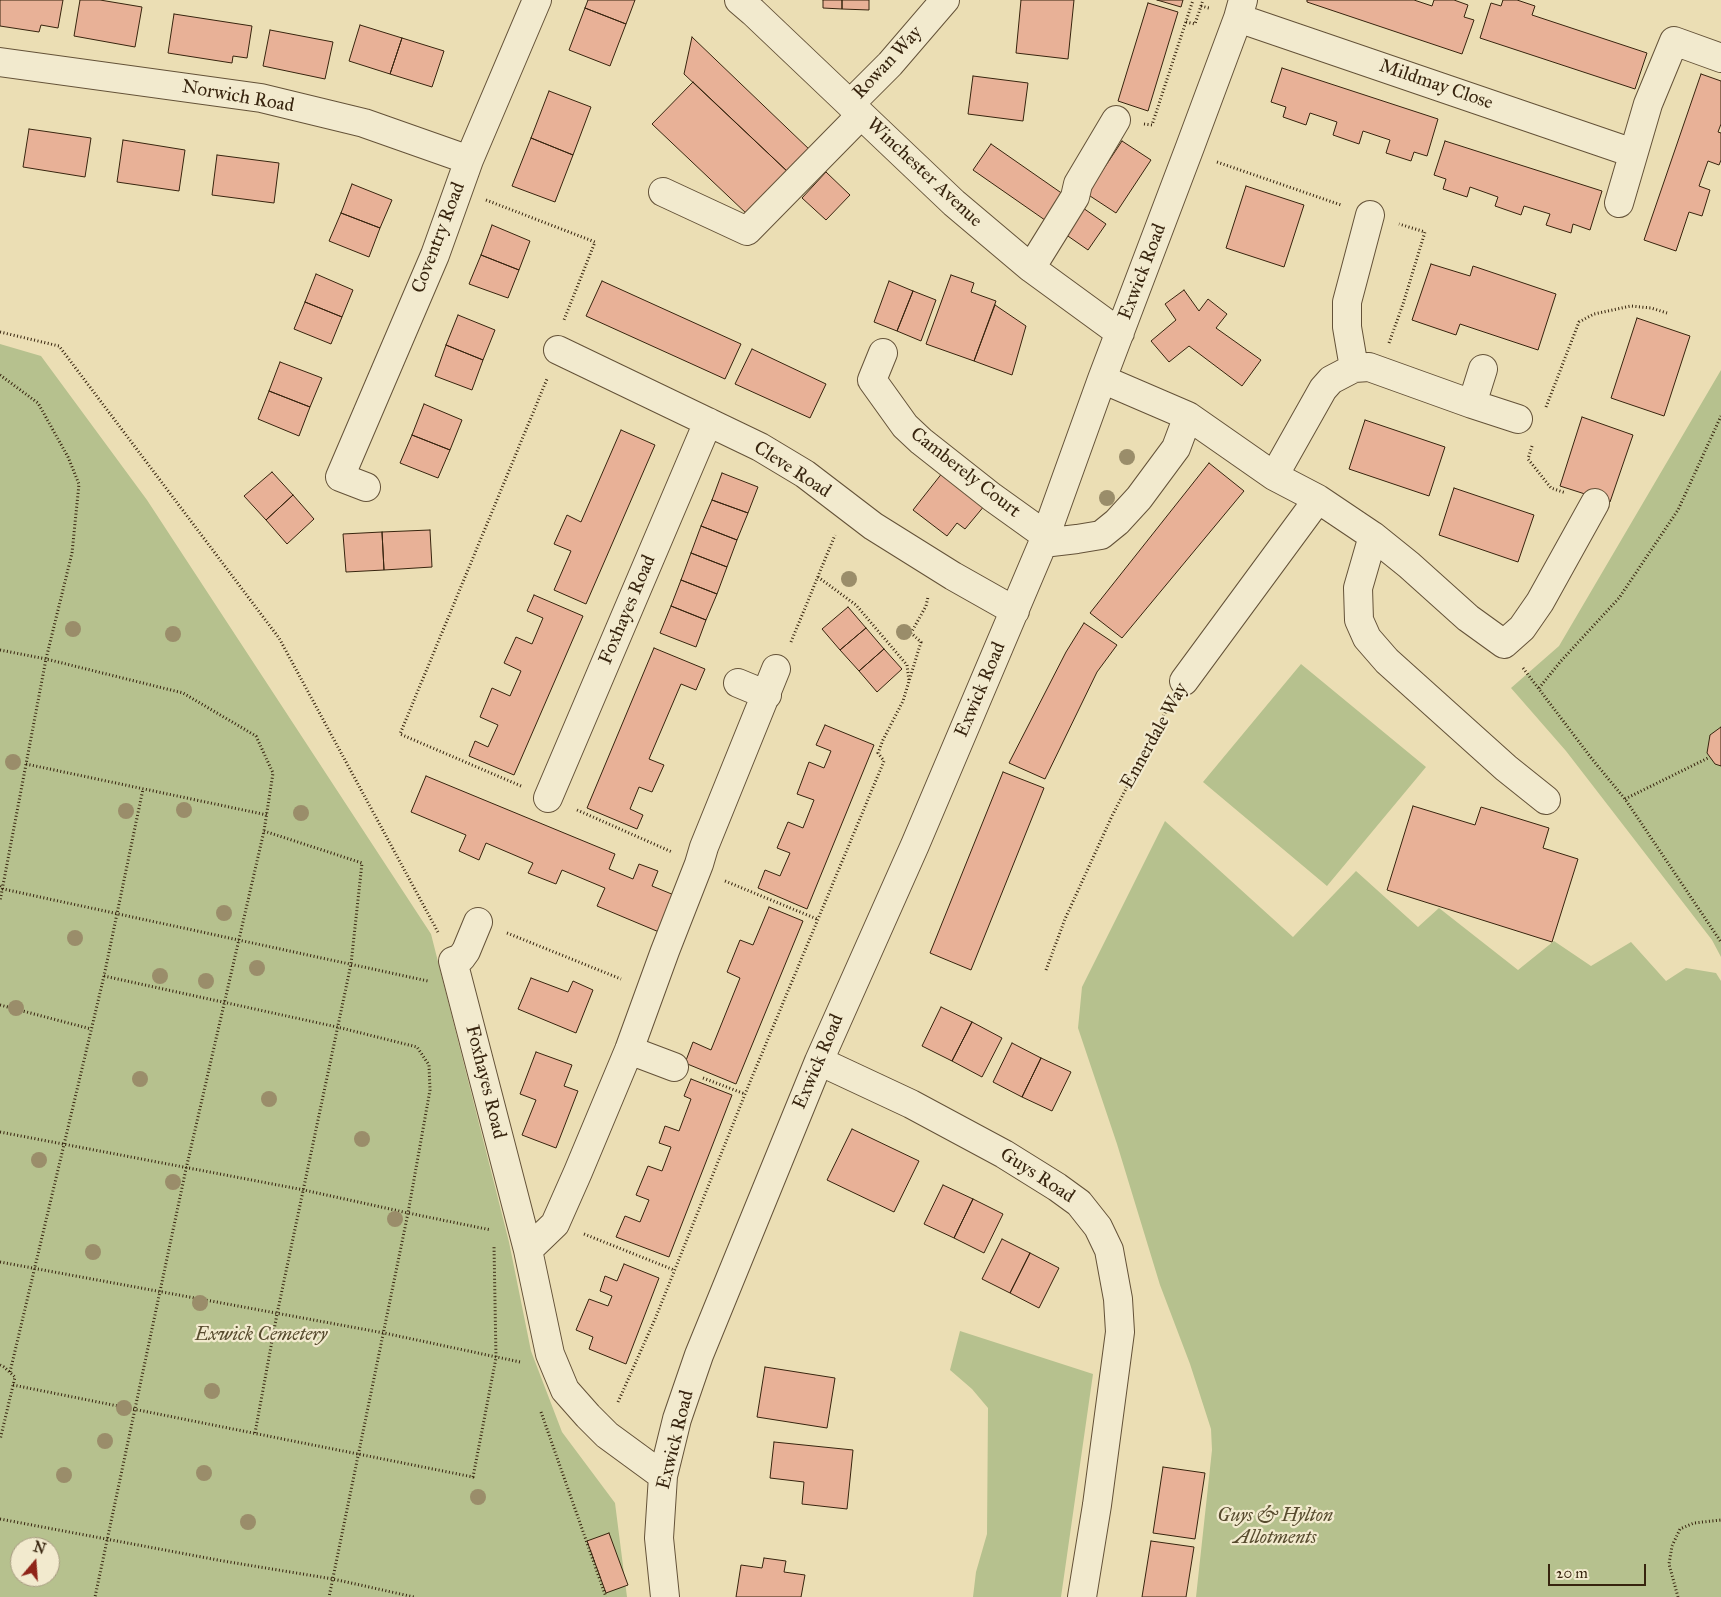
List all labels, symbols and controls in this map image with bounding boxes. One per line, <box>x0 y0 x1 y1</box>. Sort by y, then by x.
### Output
street label: Rowan Way <box>848 22 928 104</box>
street label: Mildmay Close <box>1376 55 1496 115</box>
street label: Norwich Road <box>180 76 296 118</box>
street label: Winchester Avenue <box>861 114 987 232</box>
street label: Coventry Road <box>407 179 471 297</box>
street label: Exwick Road <box>1114 221 1172 323</box>
street label: Camberely Court <box>905 423 1025 523</box>
street label: Cleve Road <box>749 437 835 503</box>
street label: Foxhayes Road <box>595 552 661 668</box>
street label: Exwick Road <box>951 639 1011 741</box>
street label: Ennerdale Way <box>1117 679 1193 793</box>
street label: Exwick Road <box>789 1011 849 1113</box>
street label: Foxhayes Road <box>460 1023 510 1141</box>
street label: Guys Road <box>995 1143 1079 1209</box>
park label: Exwick Cemetery <box>195 1324 327 1346</box>
street label: Exwick Road <box>653 1388 699 1492</box>
park label: Guys & Hylton Allotments <box>1217 1505 1333 1549</box>
north arrow <box>10 1537 60 1587</box>
text: N <box>31 1538 48 1558</box>
scale bar <box>1551 1554 1648 1586</box>
text: 20 m <box>1556 1564 1588 1582</box>

